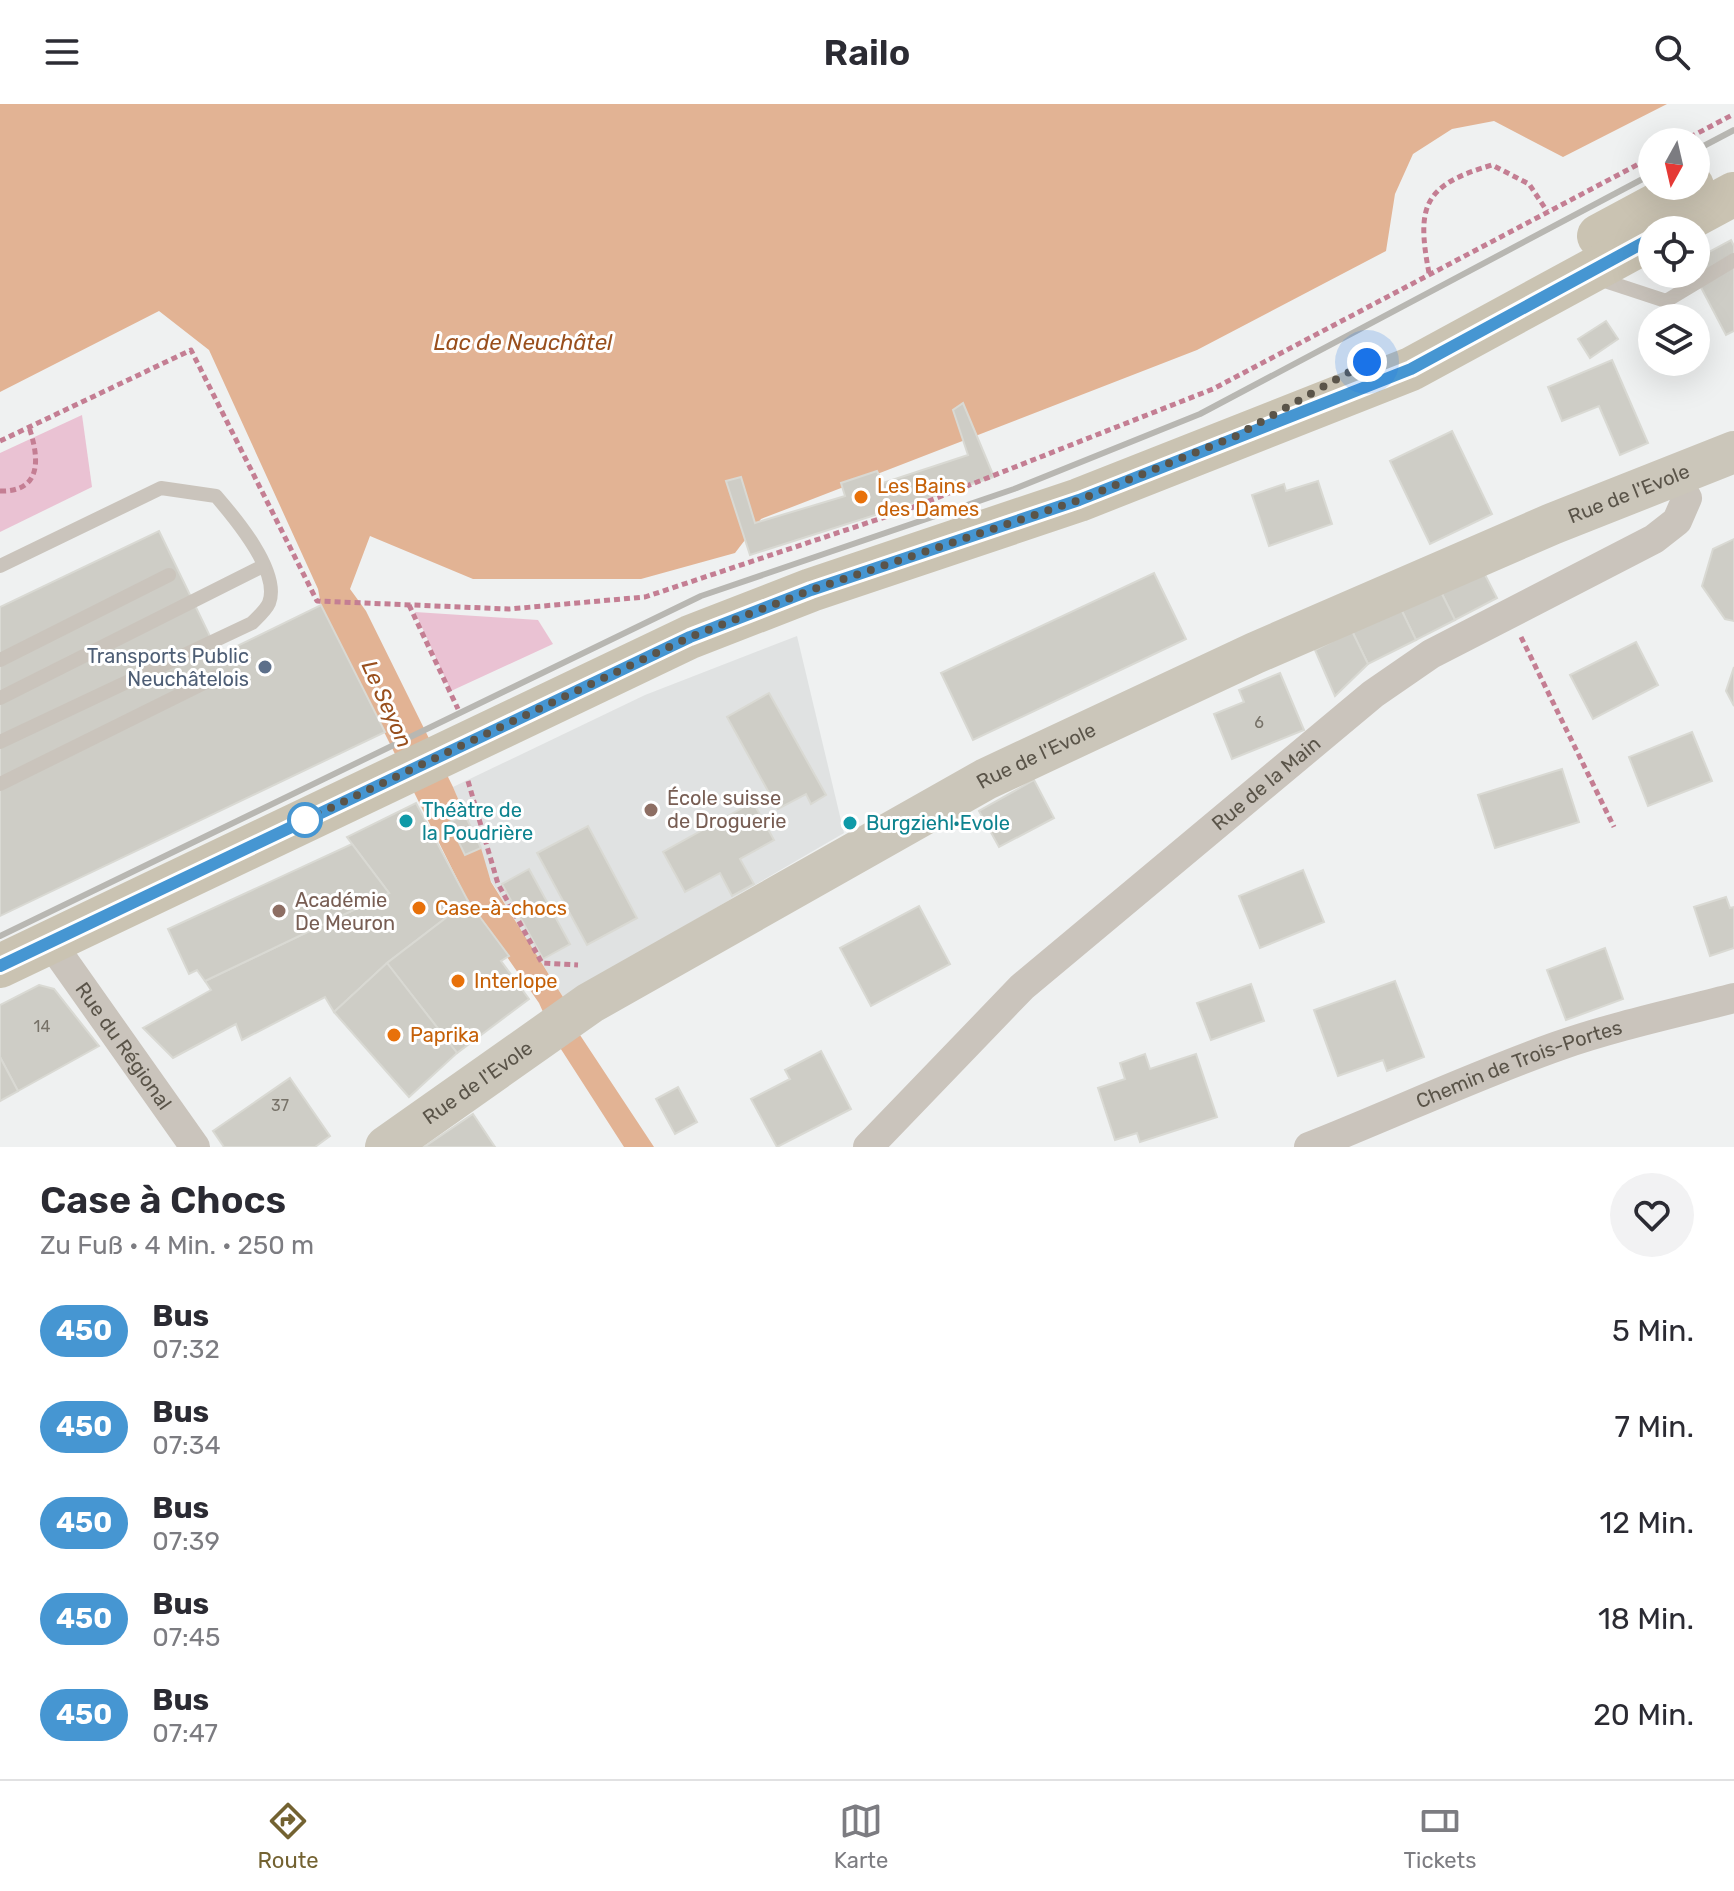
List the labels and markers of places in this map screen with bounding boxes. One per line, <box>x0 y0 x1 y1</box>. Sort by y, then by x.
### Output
place label: Les Bains des Dames <box>877 474 979 521</box>
marker: Les Bains des Dames <box>852 488 870 506</box>
place label: Transports Public Neuchâtelois <box>87 644 249 691</box>
marker: Transports Public Neuchâtelois <box>256 658 274 676</box>
place label: École suisse de Droguerie <box>667 786 787 833</box>
place label: Théàtre de la Poudrière <box>422 798 533 845</box>
marker: École suisse de Droguerie <box>642 801 660 819</box>
unlabelled marker <box>288 803 322 837</box>
place label: Burgziehl·Evole <box>866 811 1010 835</box>
marker: Théàtre de la Poudrière <box>397 812 415 830</box>
marker: Burgziehl·Evole <box>841 814 859 832</box>
place label: Académie De Meuron <box>295 888 395 935</box>
place label: Case-à-chocs <box>435 896 567 920</box>
marker: Case-à-chocs <box>410 899 428 917</box>
marker: Académie De Meuron <box>270 902 288 920</box>
place label: Interlope <box>474 969 558 993</box>
marker: Interlope <box>449 972 467 990</box>
place label: Paprika <box>410 1023 479 1047</box>
marker: Paprika <box>385 1026 403 1044</box>

